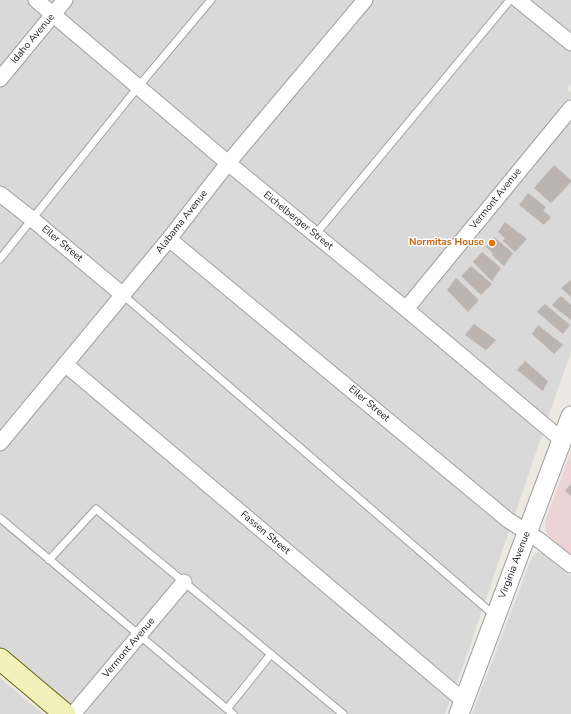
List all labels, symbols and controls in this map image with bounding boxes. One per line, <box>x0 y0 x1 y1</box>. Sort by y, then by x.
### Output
street label: Idaho Avenue <box>9 12 57 66</box>
street label: Vermont Avenue <box>468 166 524 232</box>
street label: Alabama Avenue <box>154 188 210 256</box>
street label: Eichelberger Street <box>261 189 335 253</box>
street label: Eiler Street <box>39 223 85 265</box>
place label: Normitas House <box>409 237 484 249</box>
marker: Normitas House <box>487 238 497 248</box>
street label: Eiler Street <box>346 383 392 425</box>
street label: Fassen Street <box>238 509 292 557</box>
street label: Virginia Avenue <box>497 530 533 600</box>
street label: Vermont Avenue <box>100 615 158 681</box>

